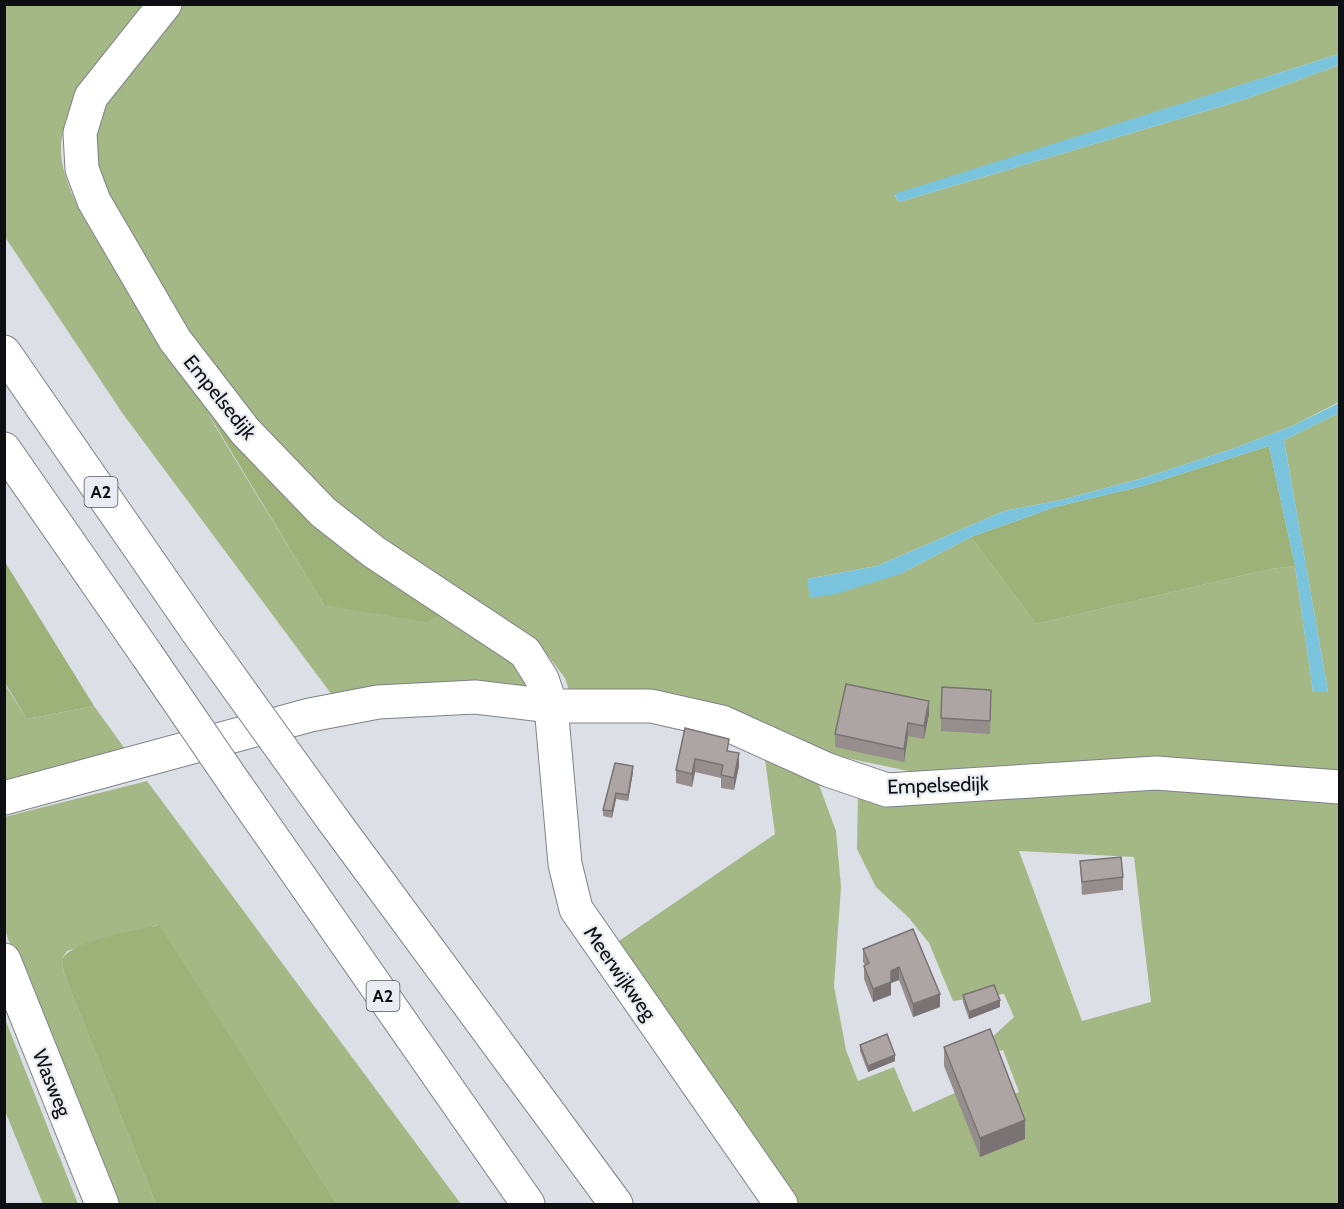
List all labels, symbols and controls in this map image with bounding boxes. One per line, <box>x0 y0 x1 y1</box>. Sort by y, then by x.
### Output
street label: Empelsedijk <box>179 350 261 444</box>
road number: A2 <box>84 477 118 507</box>
street label: Empelsedijk <box>887 771 989 799</box>
street label: Meerwijkweg <box>579 921 662 1026</box>
road number: A2 <box>366 981 400 1011</box>
street label: Wasweg <box>28 1046 77 1121</box>

